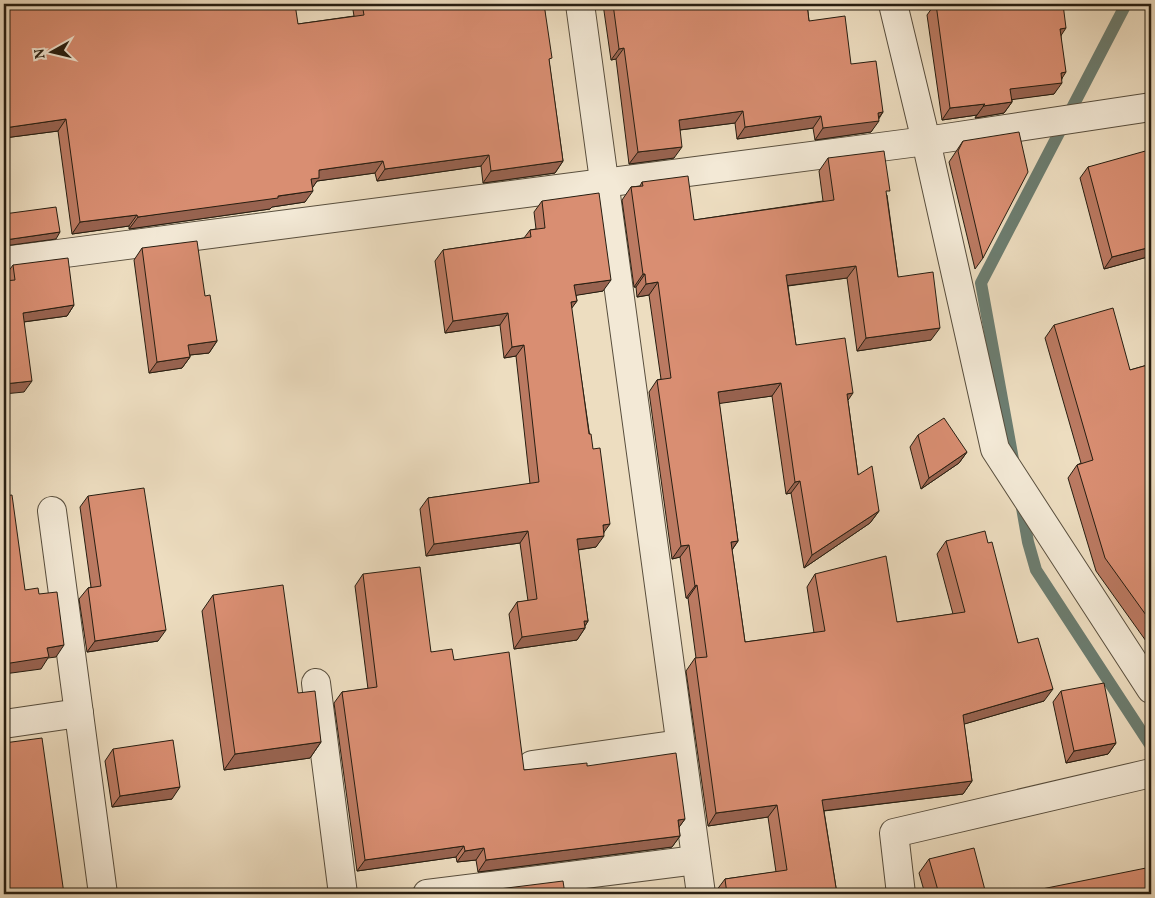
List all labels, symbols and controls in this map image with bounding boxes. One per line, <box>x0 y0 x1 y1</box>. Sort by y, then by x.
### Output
north arrow <box>28 28 78 78</box>
text: N <box>30 47 51 60</box>

